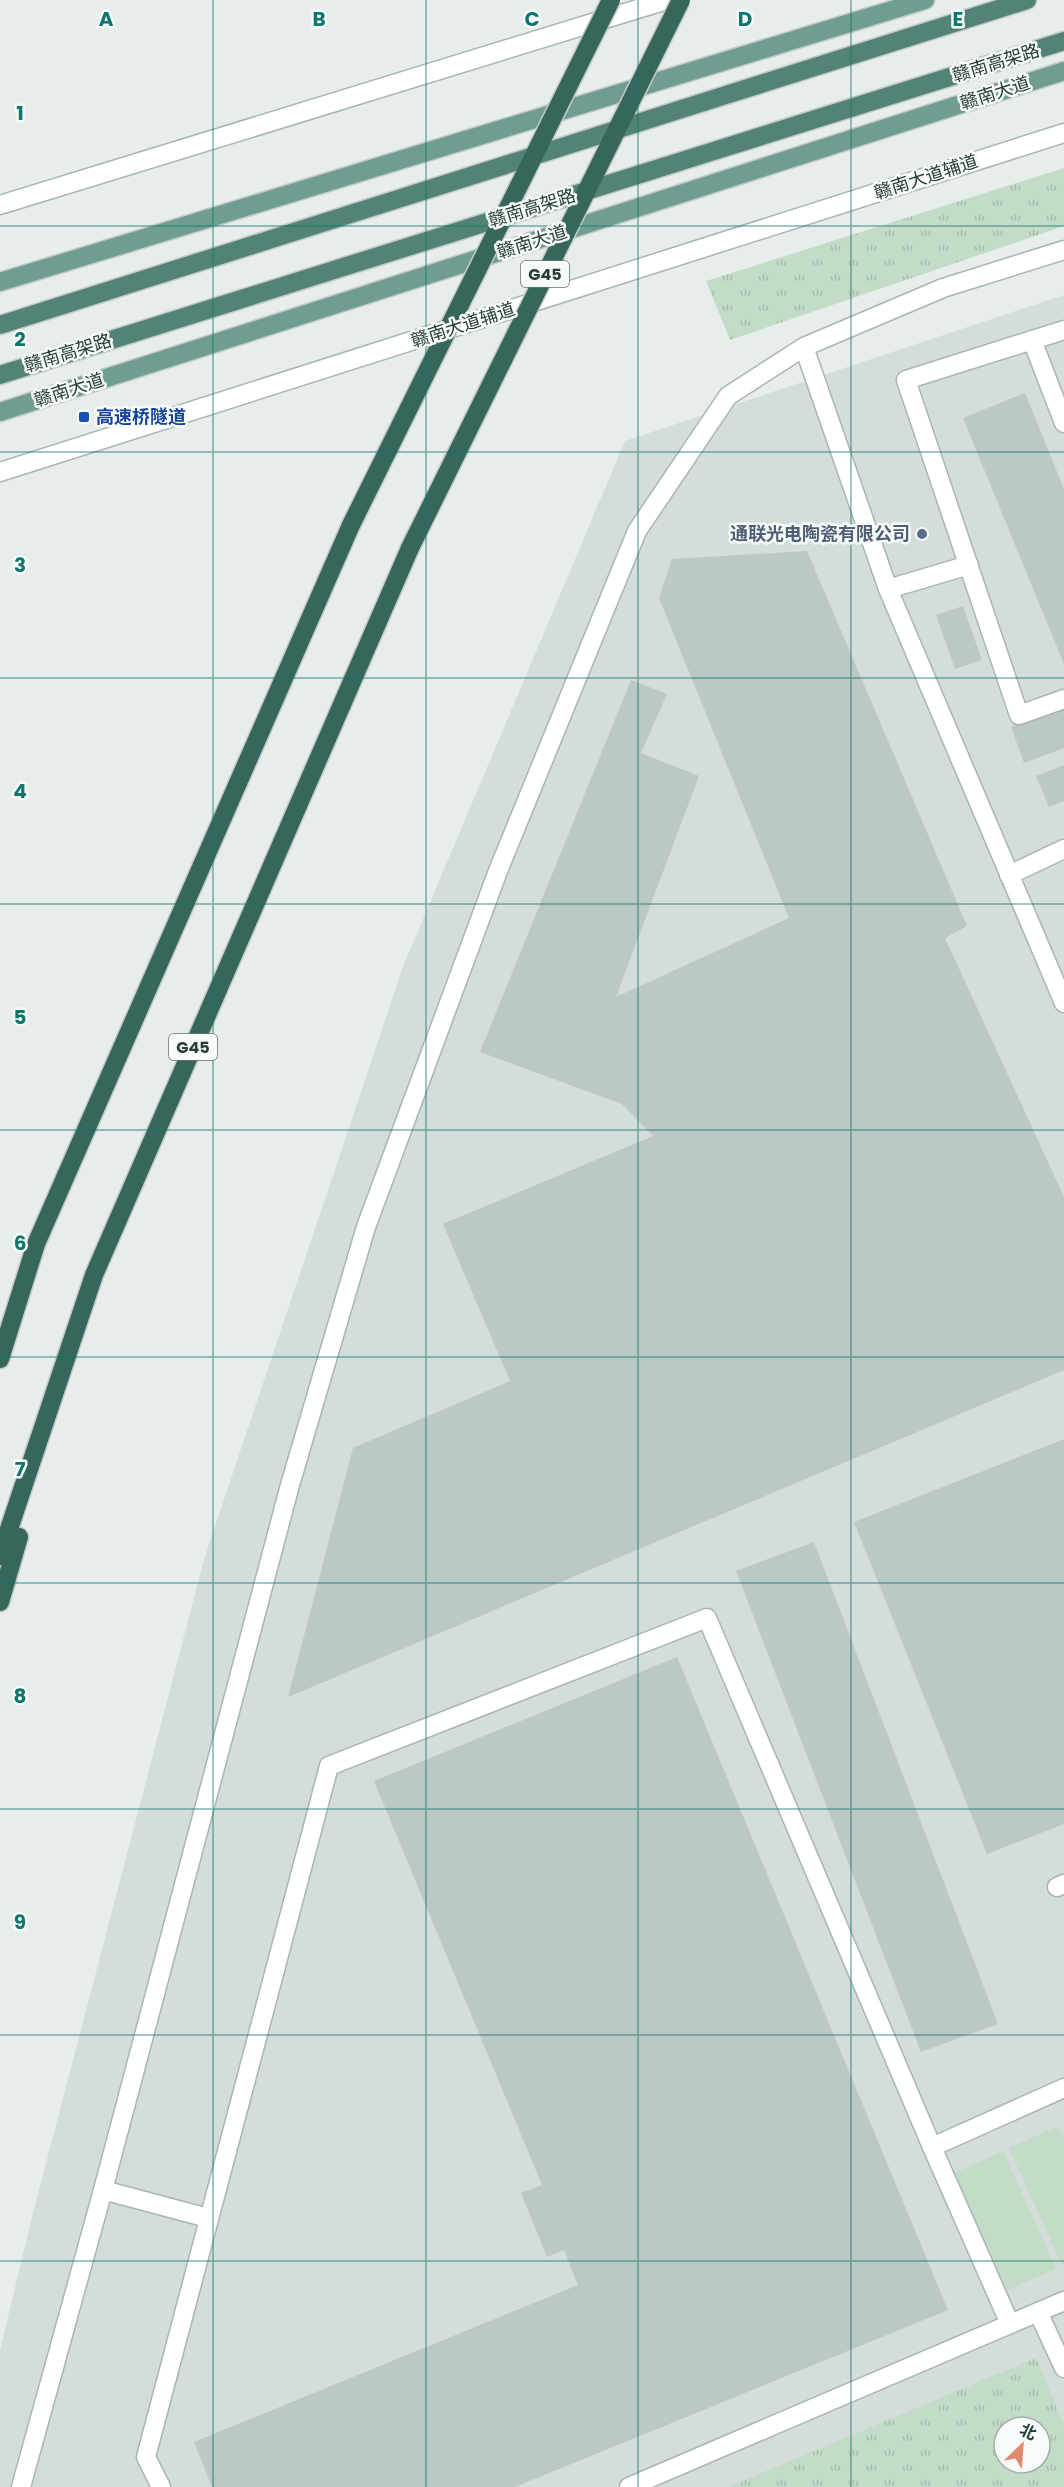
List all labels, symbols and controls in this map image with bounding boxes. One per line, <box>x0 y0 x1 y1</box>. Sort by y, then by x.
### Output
text: A <box>99 5 114 33</box>
text: B <box>312 5 326 33</box>
text: C <box>524 5 540 33</box>
text: D <box>738 5 752 33</box>
text: E <box>953 5 963 33</box>
street label: 赣南高架路 <box>949 37 1043 88</box>
street label: 赣南大道 <box>957 70 1033 116</box>
text: 1 <box>16 99 24 127</box>
street label: 赣南大道辅道 <box>871 148 981 205</box>
street label: 赣南高架路 <box>485 182 579 233</box>
street label: 赣南大道 <box>494 219 570 265</box>
road number: G45 <box>521 261 569 287</box>
street label: 赣南大道辅道 <box>408 296 518 353</box>
text: 2 <box>14 325 26 353</box>
street label: 赣南高架路 <box>21 327 115 378</box>
street label: 赣南大道 <box>31 367 107 413</box>
place label: 高速桥隧道 <box>96 404 186 429</box>
marker: 高速桥隧道 <box>77 410 91 424</box>
place label: 通联光电陶瓷有限公司 <box>730 521 910 546</box>
marker: 通联光电陶瓷有限公司 <box>915 527 929 541</box>
text: 3 <box>14 551 26 579</box>
text: 4 <box>13 777 27 805</box>
text: 5 <box>14 1003 27 1031</box>
road number: G45 <box>169 1034 217 1060</box>
text: 6 <box>14 1229 26 1257</box>
text: 7 <box>15 1455 26 1483</box>
text: 8 <box>14 1682 26 1710</box>
text: 9 <box>14 1908 26 1936</box>
north arrow <box>992 2415 1052 2475</box>
text: 北 <box>1016 2418 1040 2446</box>

